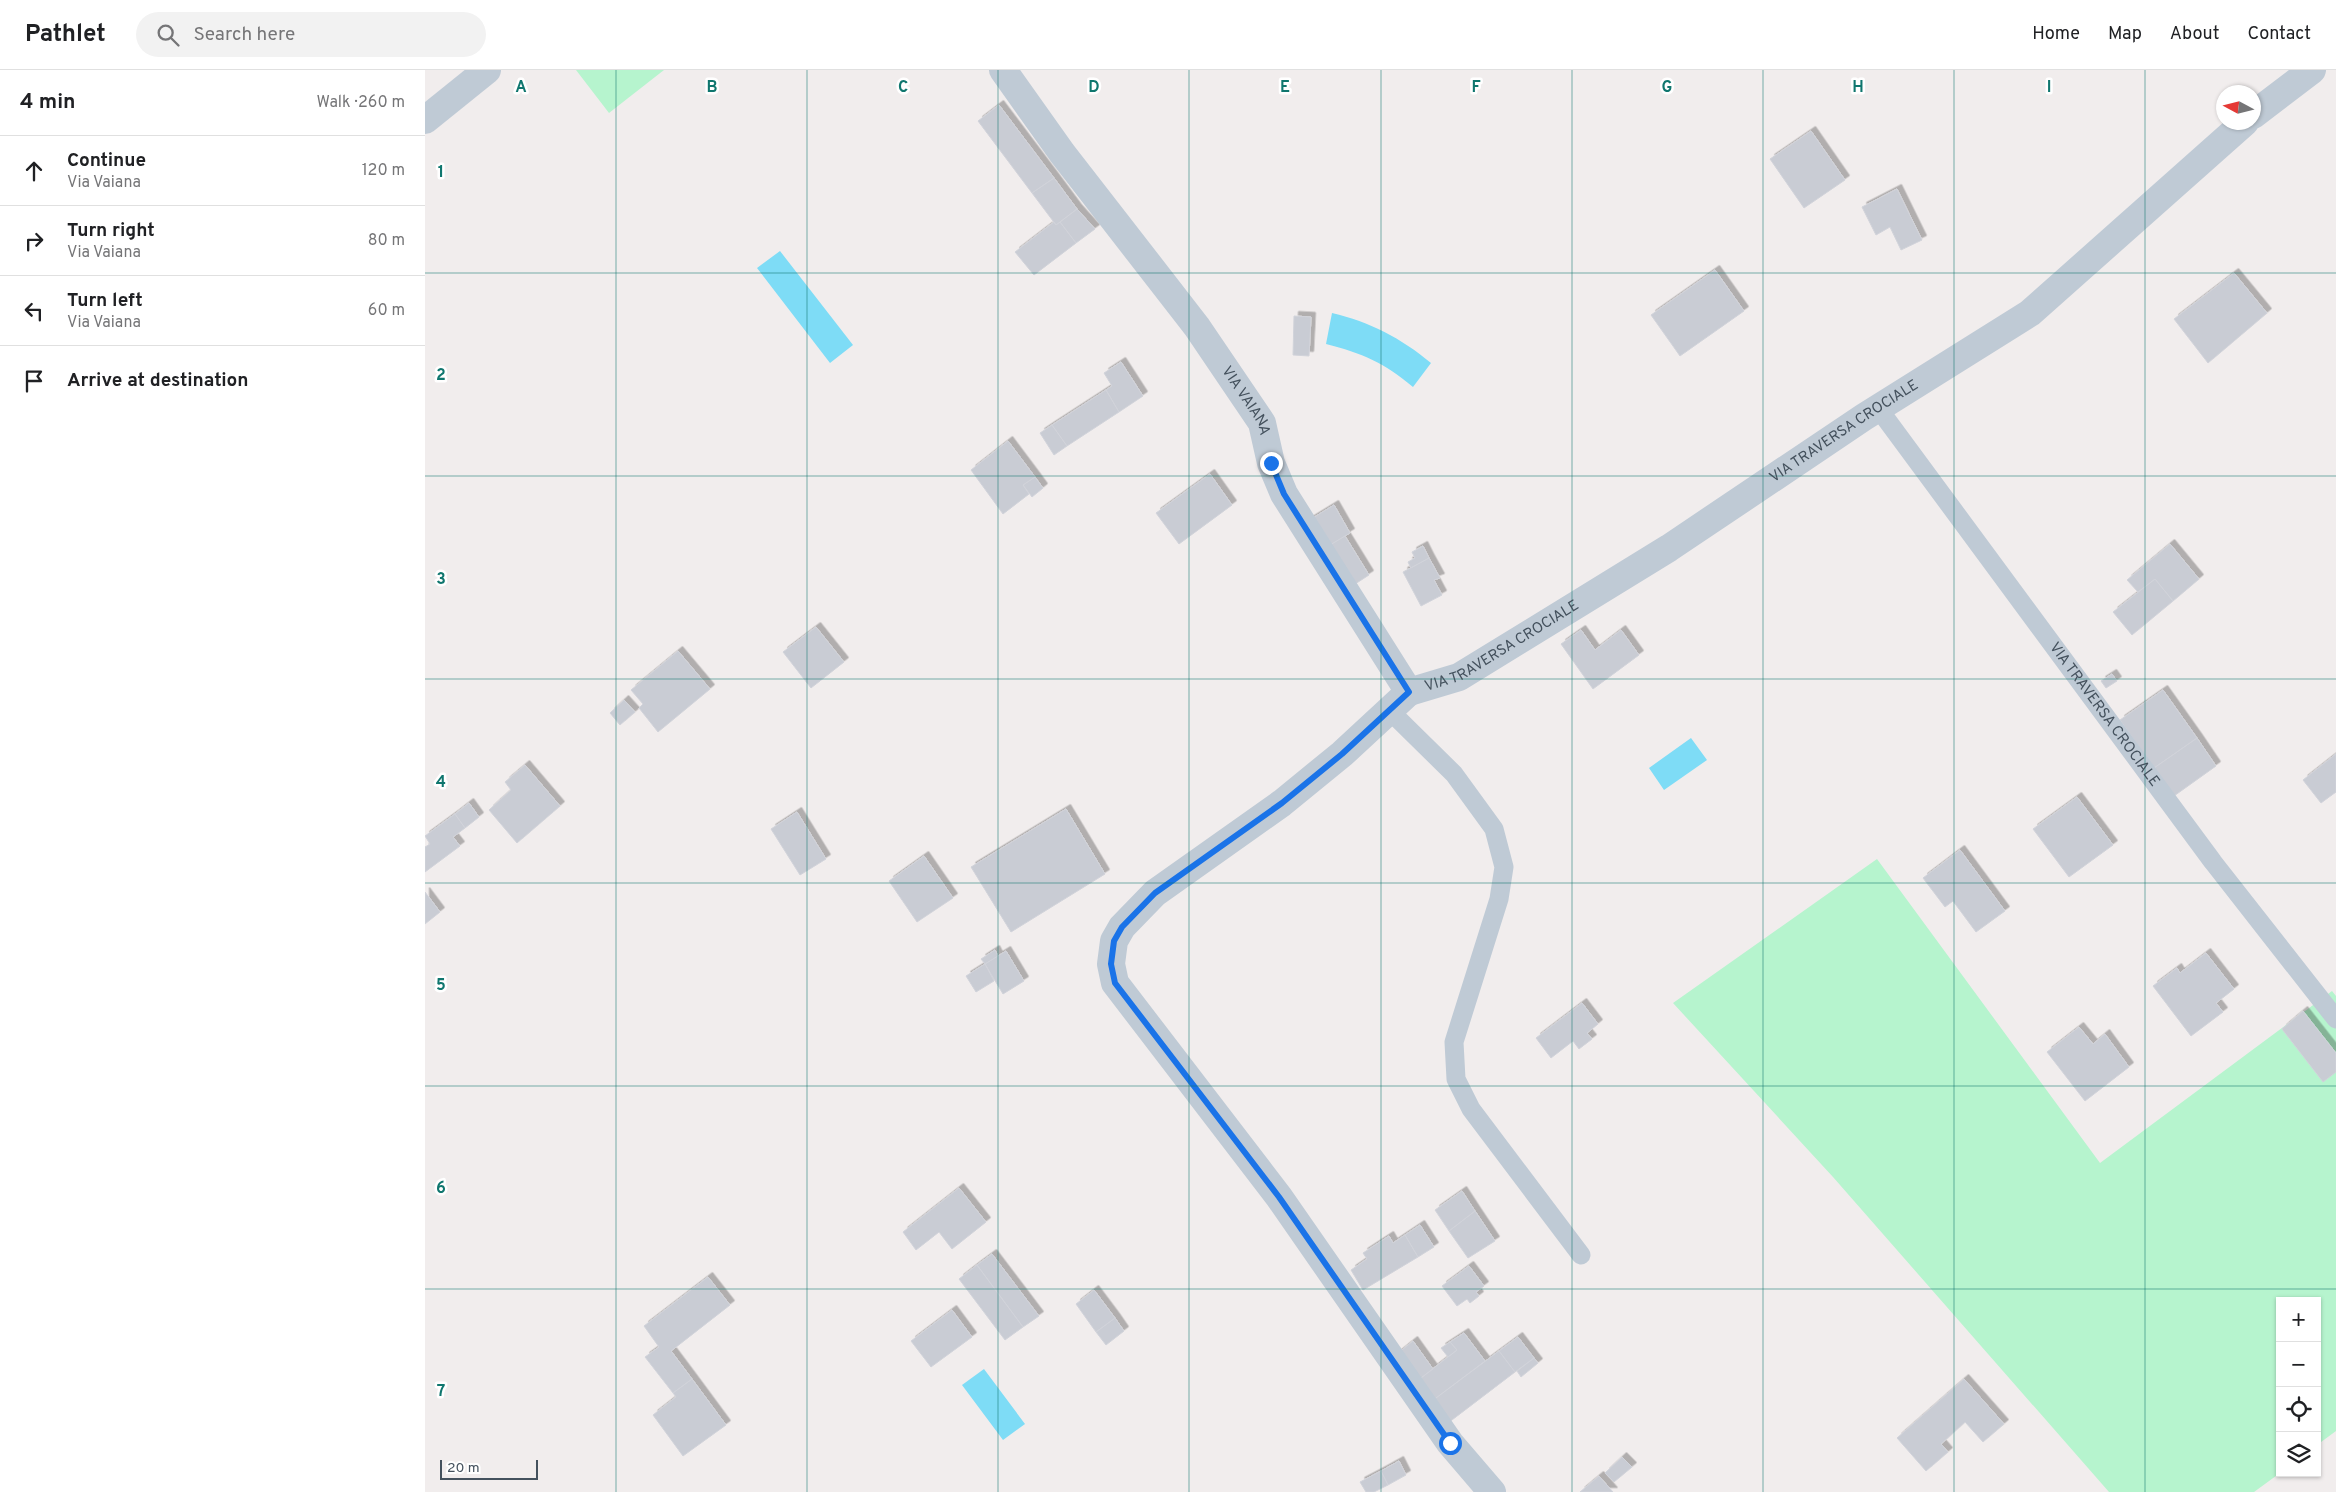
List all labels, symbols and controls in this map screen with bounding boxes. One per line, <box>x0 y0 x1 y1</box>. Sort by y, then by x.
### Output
search box <box>136 12 486 57</box>
text: Pathlet <box>25 20 106 50</box>
icon: search <box>154 21 182 49</box>
text: Search here <box>194 23 295 47</box>
text: Home <box>2032 23 2080 46</box>
text: Map <box>2108 23 2142 46</box>
text: About <box>2170 23 2219 46</box>
text: Contact <box>2247 23 2311 46</box>
text: A <box>515 78 527 98</box>
text: B <box>706 78 718 98</box>
text: C <box>898 78 908 98</box>
text: D <box>1088 78 1100 98</box>
text: E <box>1280 78 1290 98</box>
text: F <box>1471 78 1481 98</box>
text: G <box>1662 78 1672 98</box>
text: H <box>1852 78 1864 98</box>
text: I <box>2047 78 2051 98</box>
north arrow <box>2216 85 2261 130</box>
text: 4 min <box>20 89 76 116</box>
text: Walk · 260 m <box>316 93 405 113</box>
text: Continue <box>67 149 146 173</box>
icon: ahead <box>20 157 48 185</box>
text: 120 m <box>362 161 405 181</box>
text: 1 <box>438 163 444 183</box>
text: Via Vaiana <box>67 173 141 193</box>
text: Turn right <box>67 219 155 243</box>
icon: right <box>20 227 48 255</box>
text: 80 m <box>368 231 405 251</box>
text: Via Vaiana <box>67 243 141 263</box>
text: Turn left <box>67 289 143 313</box>
icon: left <box>20 297 48 325</box>
text: 60 m <box>368 301 405 321</box>
text: Via Vaiana <box>67 313 141 333</box>
street label: VIA VAIANA <box>1217 363 1274 437</box>
text: 2 <box>436 366 446 386</box>
icon: arrive <box>20 367 48 395</box>
text: Arrive at destination <box>67 369 248 393</box>
street label: VIA TRAVERSA CROCIALE <box>1766 376 1922 487</box>
route end <box>1260 452 1283 475</box>
text: 3 <box>436 570 446 590</box>
street label: VIA TRAVERSA CROCIALE <box>1422 596 1582 696</box>
street label: VIA TRAVERSA CROCIALE <box>2045 639 2164 790</box>
text: 4 <box>436 773 446 793</box>
text: 5 <box>436 976 446 996</box>
text: 6 <box>436 1179 446 1199</box>
map controls <box>2276 1297 2321 1477</box>
button: + <box>2276 1297 2321 1342</box>
button: − <box>2276 1342 2321 1387</box>
text: 7 <box>437 1382 445 1402</box>
button: locate <box>2276 1387 2321 1432</box>
route start <box>1439 1432 1462 1455</box>
button: layers <box>2276 1432 2321 1477</box>
scale bar <box>440 1457 537 1480</box>
text: 20 m <box>447 1460 480 1477</box>

